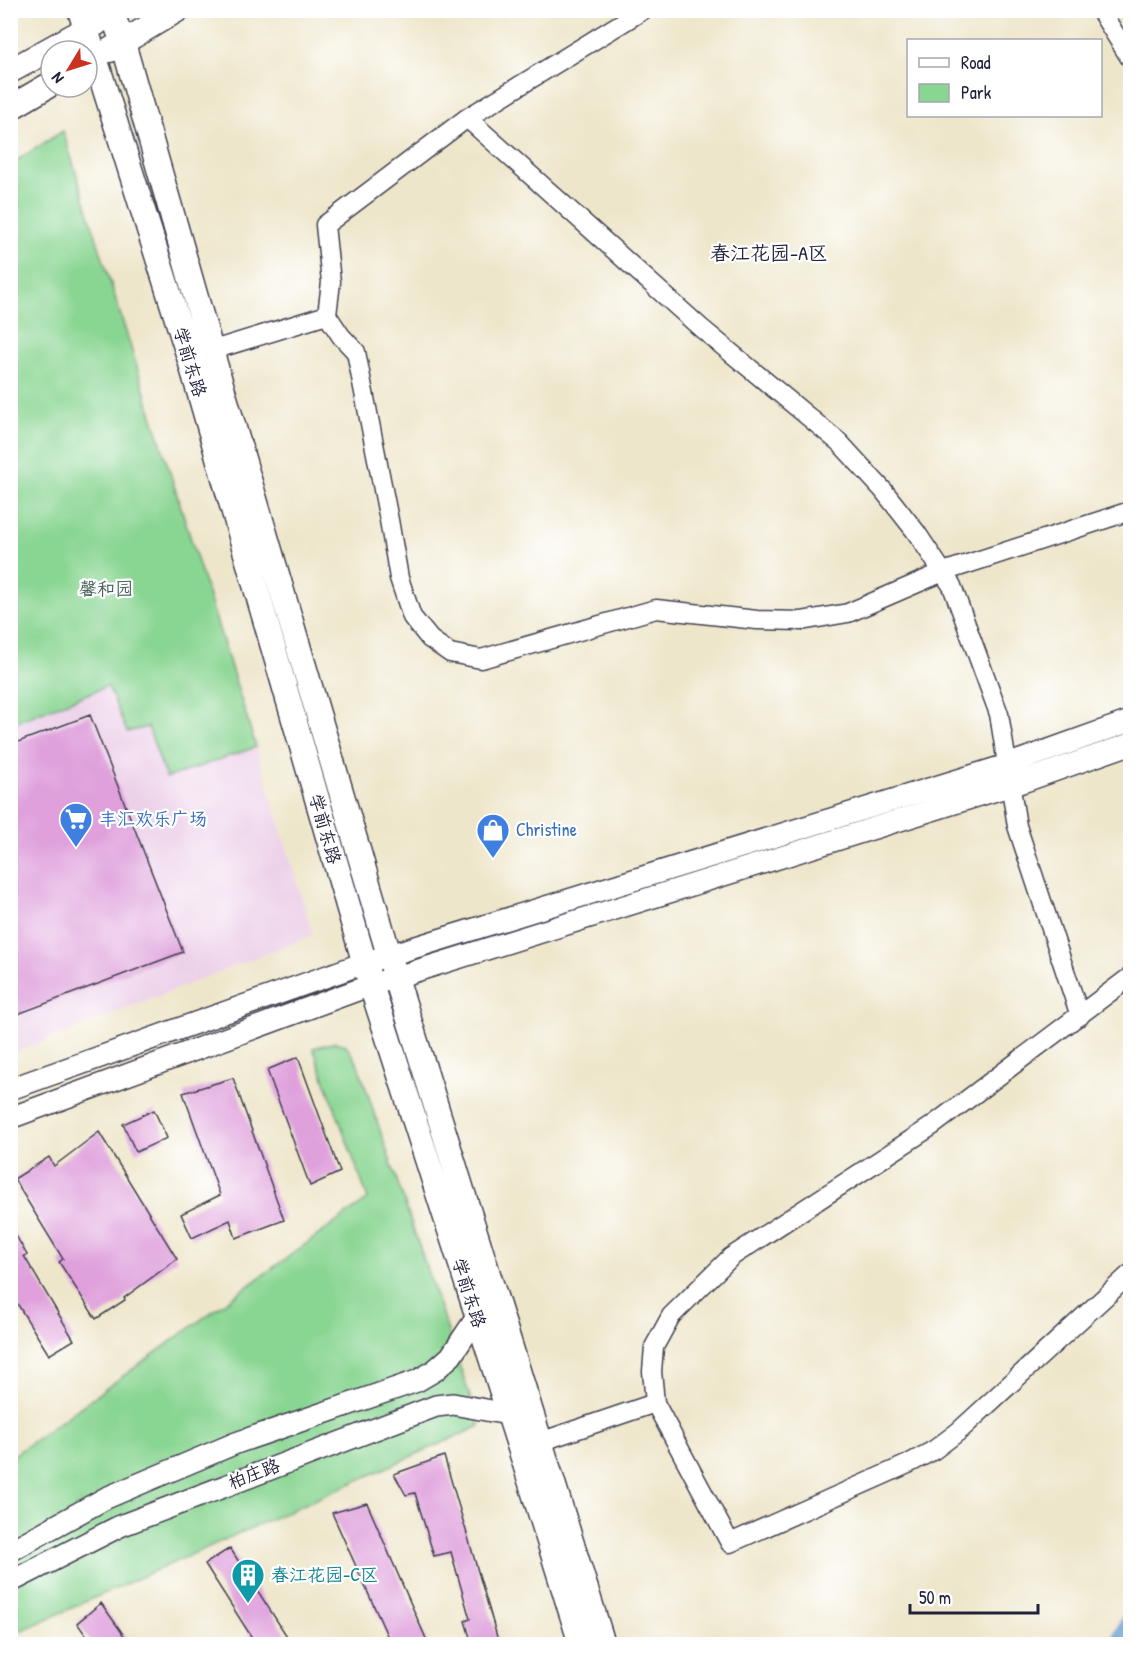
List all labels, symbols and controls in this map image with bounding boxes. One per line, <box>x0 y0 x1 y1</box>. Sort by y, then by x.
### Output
north arrow <box>39 39 99 99</box>
legend <box>907 39 1102 117</box>
text: Road <box>961 50 991 75</box>
text: N <box>46 68 68 88</box>
text: Park <box>961 80 992 105</box>
district label: 春江花园-A区 <box>710 239 828 266</box>
street label: 学前东路 <box>168 324 213 400</box>
park label: 馨和园 <box>79 576 133 601</box>
street label: 学前东路 <box>304 791 347 867</box>
supermarket icon: 丰汇欢乐广场 <box>58 801 94 848</box>
place label: 丰汇欢乐广场 <box>99 806 207 831</box>
shop icon: Christine <box>475 812 511 859</box>
place label: Christine <box>516 817 577 842</box>
street label: 学前东路 <box>446 1255 492 1331</box>
street label: 柏庄路 <box>224 1452 284 1495</box>
building icon: 春江花园-C区 <box>230 1557 266 1604</box>
place label: 春江花园-C区 <box>271 1562 378 1587</box>
scale bar <box>910 1577 1038 1615</box>
text: 50 m <box>919 1585 951 1610</box>

